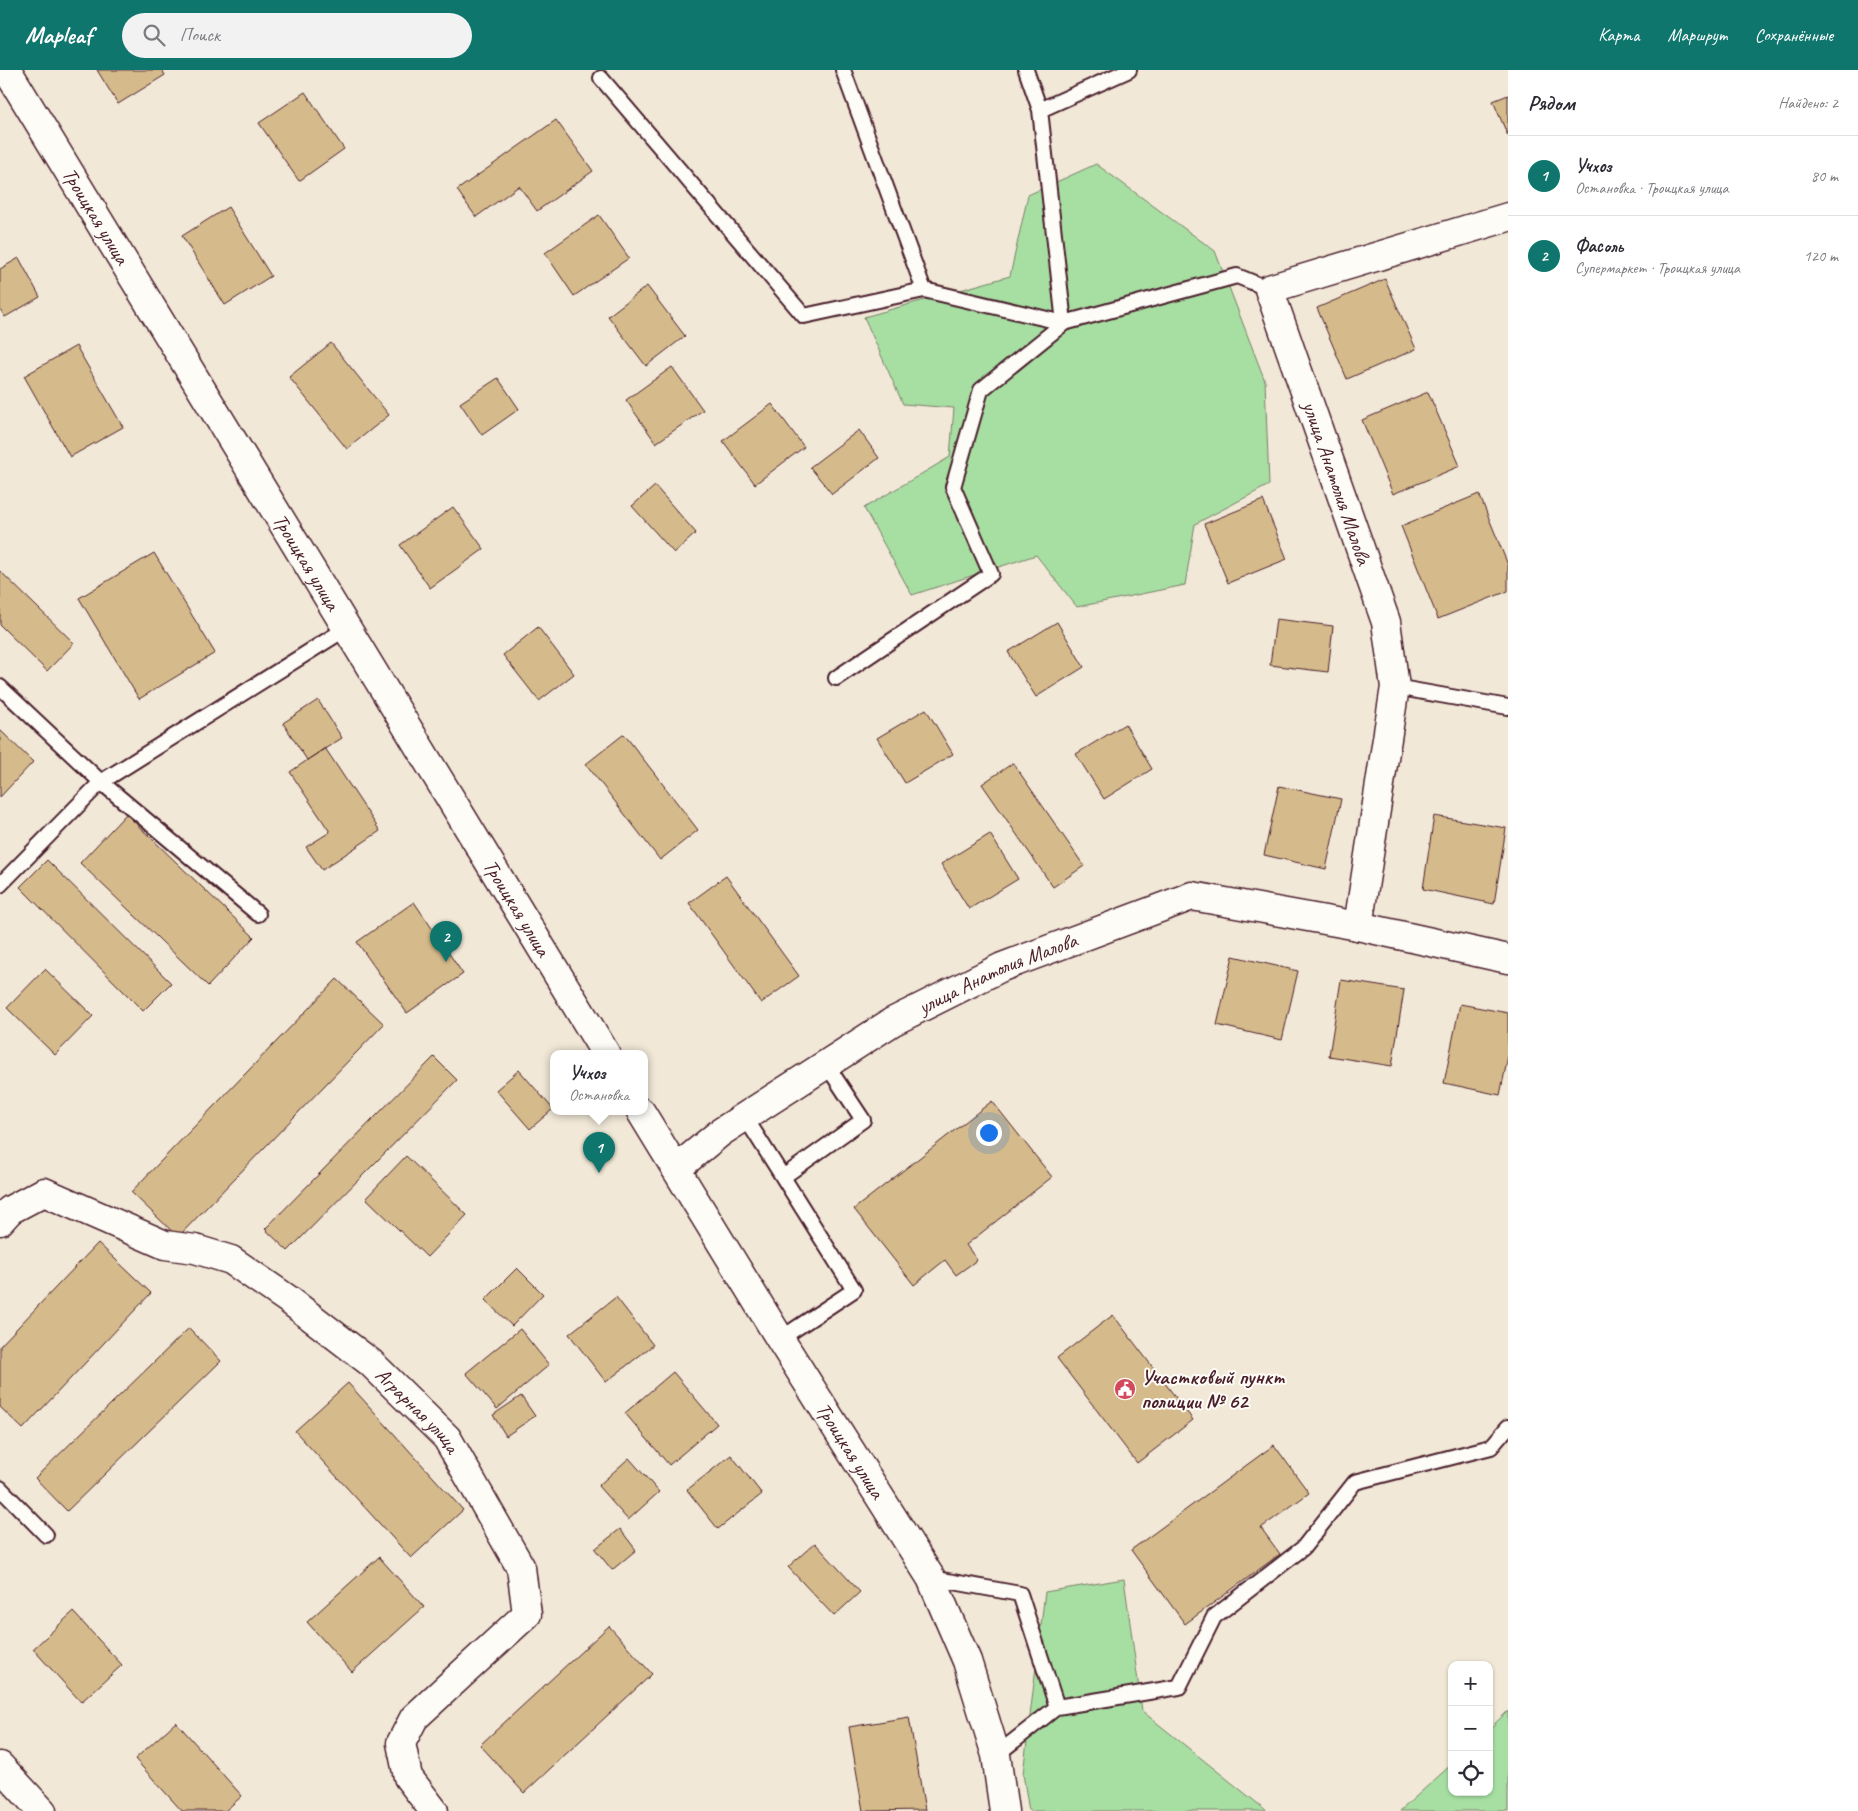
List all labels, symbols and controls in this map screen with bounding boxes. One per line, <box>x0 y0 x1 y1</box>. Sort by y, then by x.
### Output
search box <box>122 13 472 58</box>
text: Mapleaf <box>25 20 92 50</box>
icon: search <box>140 21 168 49</box>
text: Поиск <box>180 23 220 47</box>
text: Карта <box>1598 24 1639 46</box>
text: Маршрут <box>1667 24 1727 46</box>
text: Сохранённые <box>1755 24 1833 46</box>
text: Рядом <box>1528 90 1575 116</box>
text: Найдено: 2 <box>1778 93 1838 113</box>
text: Учхоз <box>1575 154 1611 178</box>
street label: Троицкая улица <box>57 163 136 271</box>
text: 1 <box>1540 166 1548 186</box>
text: 80 m <box>1811 166 1838 186</box>
text: Остановка · Троицкая улица <box>1575 178 1728 198</box>
text: Фасоль <box>1575 234 1623 258</box>
text: 2 <box>1540 246 1548 266</box>
text: 120 m <box>1804 246 1838 266</box>
text: Супермаркет · Троицкая улица <box>1575 258 1740 278</box>
street label: улица Анатолия Малова <box>1296 396 1378 570</box>
street label: Троицкая улица <box>267 509 347 617</box>
street label: Троицкая улица <box>478 855 557 963</box>
pin: 2 <box>430 921 462 962</box>
street label: улица Анатолия Малова <box>912 927 1082 1021</box>
popup <box>550 1050 648 1115</box>
text: Учхоз <box>569 1061 605 1085</box>
text: Остановка <box>569 1085 629 1105</box>
your location <box>976 1120 1002 1146</box>
pin: 1 <box>583 1132 615 1173</box>
street label: Аграрная улица <box>370 1362 467 1460</box>
place label: Участковый пункт полиции № 62 <box>1141 1364 1285 1414</box>
public building icon: Участковый пункт полиции № 62 <box>1113 1377 1137 1401</box>
street label: Троицкая улица <box>810 1398 891 1505</box>
map controls <box>1448 1661 1493 1796</box>
button: + <box>1448 1661 1493 1706</box>
button: − <box>1448 1706 1493 1751</box>
button: locate <box>1448 1751 1493 1796</box>

